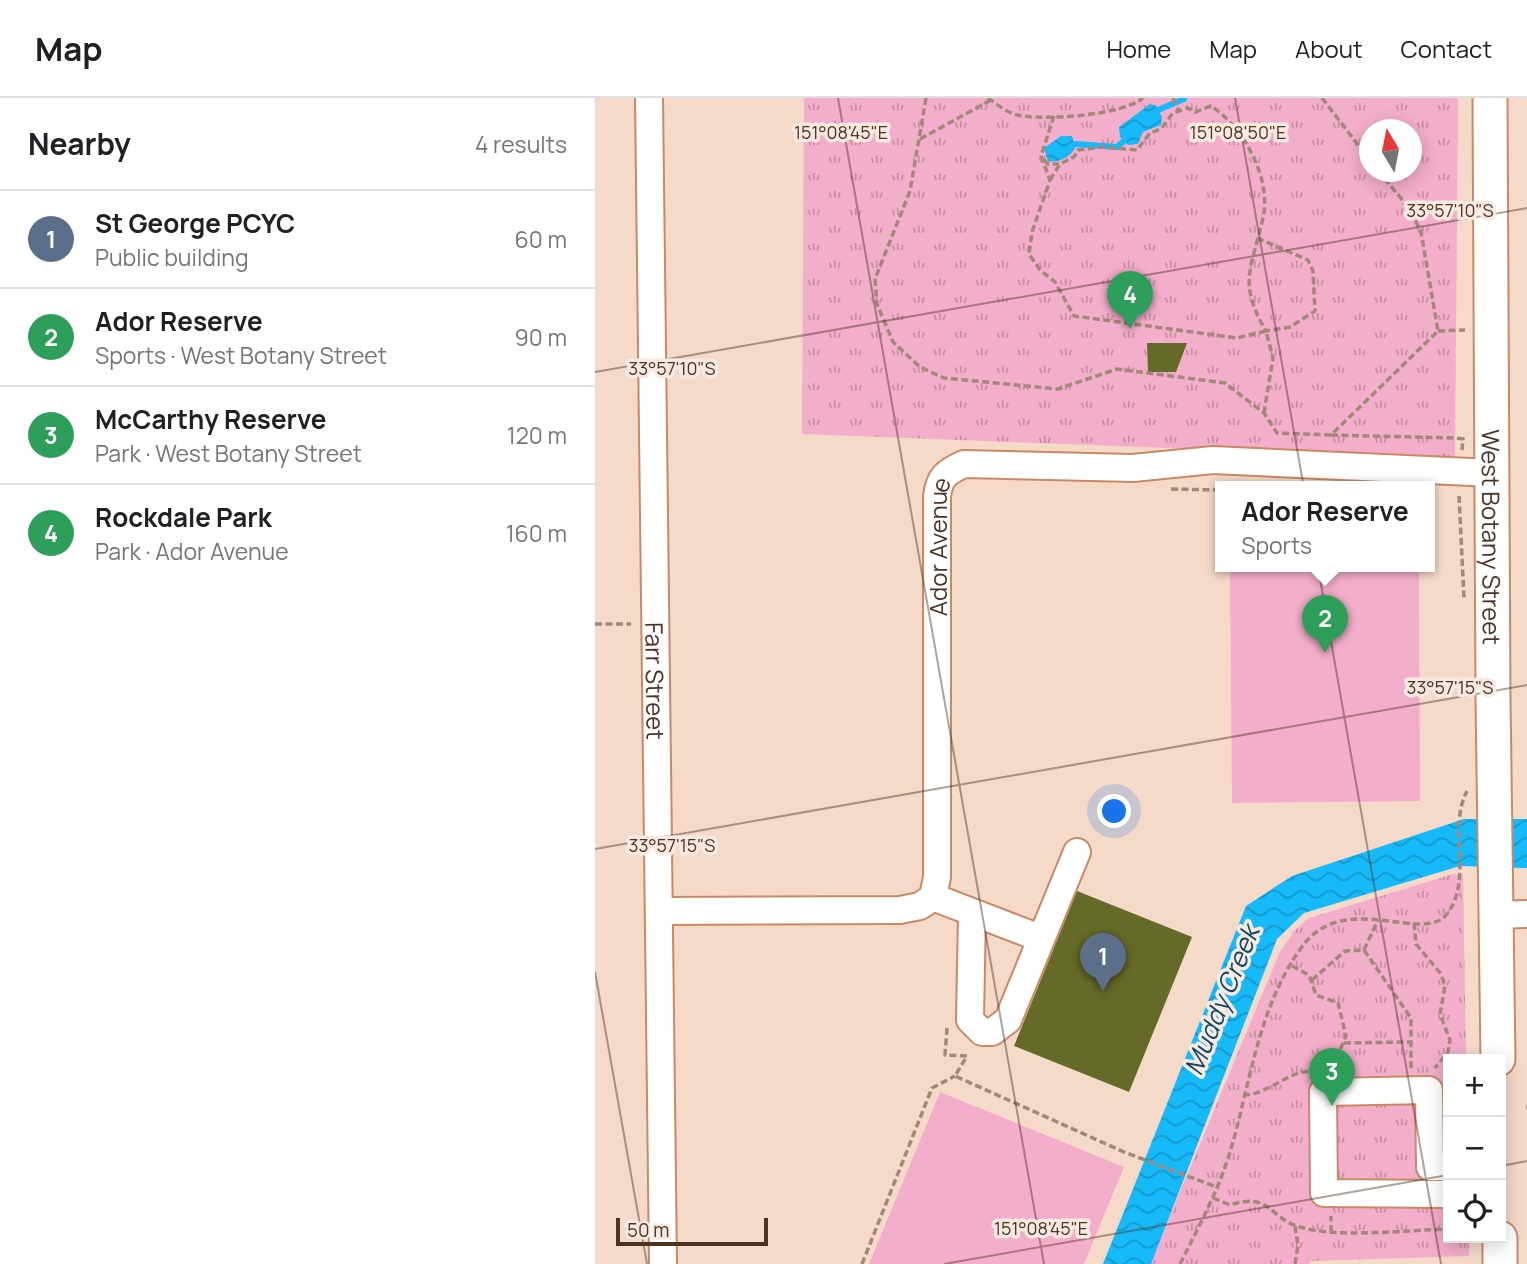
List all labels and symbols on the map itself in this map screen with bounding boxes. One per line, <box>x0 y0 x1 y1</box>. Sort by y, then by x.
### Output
north arrow <box>1359 119 1422 182</box>
text: 151°08'45"E <box>794 120 888 144</box>
text: 151°08'50"E <box>1190 120 1286 144</box>
text: 33°57'10"S <box>1406 198 1494 222</box>
pin: 4 <box>1107 271 1153 329</box>
text: 33°57'10"S <box>628 356 716 380</box>
street label: West Botany Street <box>1475 429 1509 645</box>
street label: Ador Avenue <box>921 472 958 616</box>
pin: 2 <box>1302 595 1348 653</box>
street label: Farr Street <box>639 622 673 740</box>
text: 33°57'15"S <box>1407 675 1493 699</box>
your location <box>1097 794 1131 828</box>
text: 33°57'15"S <box>629 833 715 857</box>
water label: Muddy Creek <box>1175 916 1269 1080</box>
pin: 1 <box>1080 933 1126 991</box>
pin: 3 <box>1309 1048 1355 1106</box>
scale bar <box>616 1215 768 1247</box>
text: 151°08'45"E <box>994 1216 1088 1240</box>

